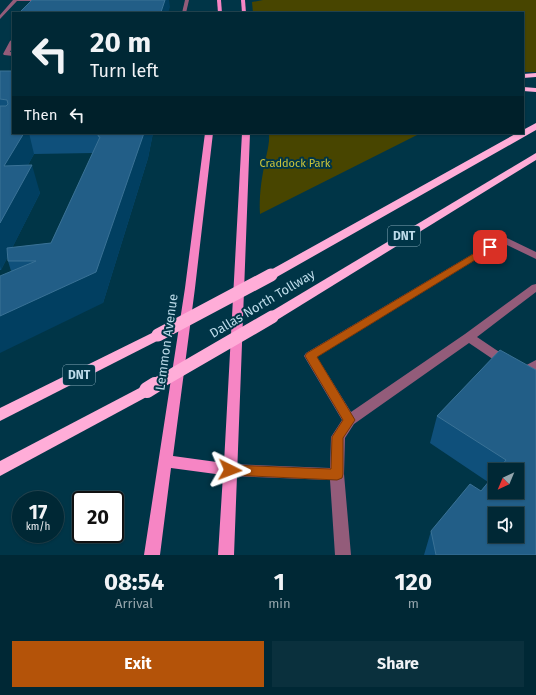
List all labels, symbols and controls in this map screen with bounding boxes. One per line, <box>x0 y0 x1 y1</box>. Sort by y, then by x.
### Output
text: 20 m <box>90 26 151 59</box>
icon: left <box>24 28 76 80</box>
text: Turn left <box>90 60 159 82</box>
icon: left <box>66 104 88 126</box>
text: Then <box>24 106 58 124</box>
park label: Craddock Park <box>260 157 331 170</box>
road number: DNT <box>388 226 420 246</box>
pin <box>473 230 507 264</box>
icon: arrive <box>479 236 501 258</box>
street label: Dallas North Tollway <box>207 266 318 341</box>
street label: Lemmon Avenue <box>152 293 181 391</box>
road number: DNT <box>63 365 95 385</box>
position arrow <box>209 449 251 491</box>
north arrow <box>488 463 524 499</box>
map controls <box>488 463 524 543</box>
speed limit sign: 20 <box>72 491 124 543</box>
text: 17 <box>29 500 47 524</box>
button: sound <box>488 507 524 543</box>
text: km/h <box>26 521 50 533</box>
text: 08:54 <box>104 568 164 596</box>
text: 1 <box>274 568 285 596</box>
text: 120 <box>394 568 432 596</box>
text: Arrival <box>115 596 153 611</box>
text: min <box>268 596 291 611</box>
text: m <box>408 596 419 611</box>
button: Exit <box>12 641 264 687</box>
button: Share <box>272 641 524 687</box>

